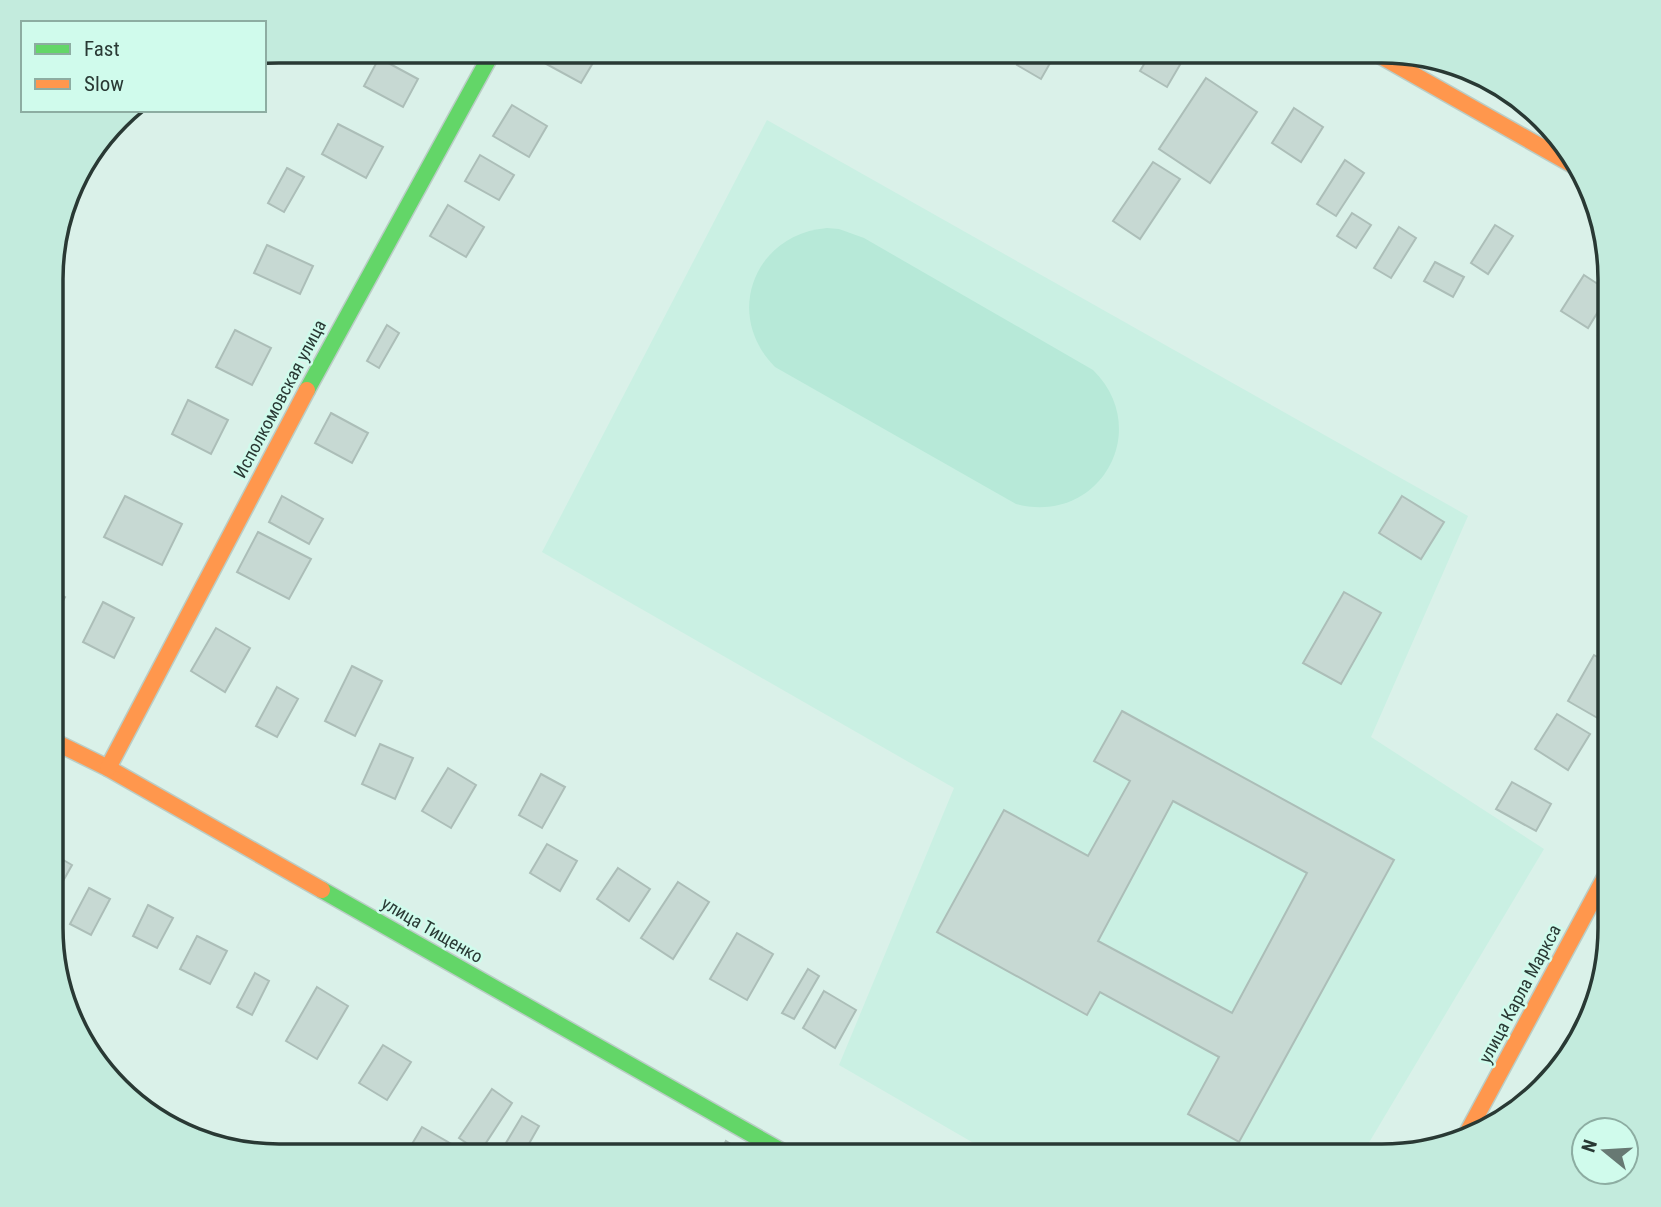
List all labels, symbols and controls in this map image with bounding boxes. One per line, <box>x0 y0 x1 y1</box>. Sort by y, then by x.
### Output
legend <box>21 21 266 112</box>
text: Fast <box>84 37 120 61</box>
text: Slow <box>84 72 124 96</box>
street label: Исполкомовская улица <box>229 316 330 481</box>
street label: улица Тищенко <box>378 892 486 967</box>
street label: улица Карла Маркса <box>1474 921 1565 1067</box>
north arrow <box>1570 1116 1640 1186</box>
text: N <box>1577 1137 1602 1155</box>

